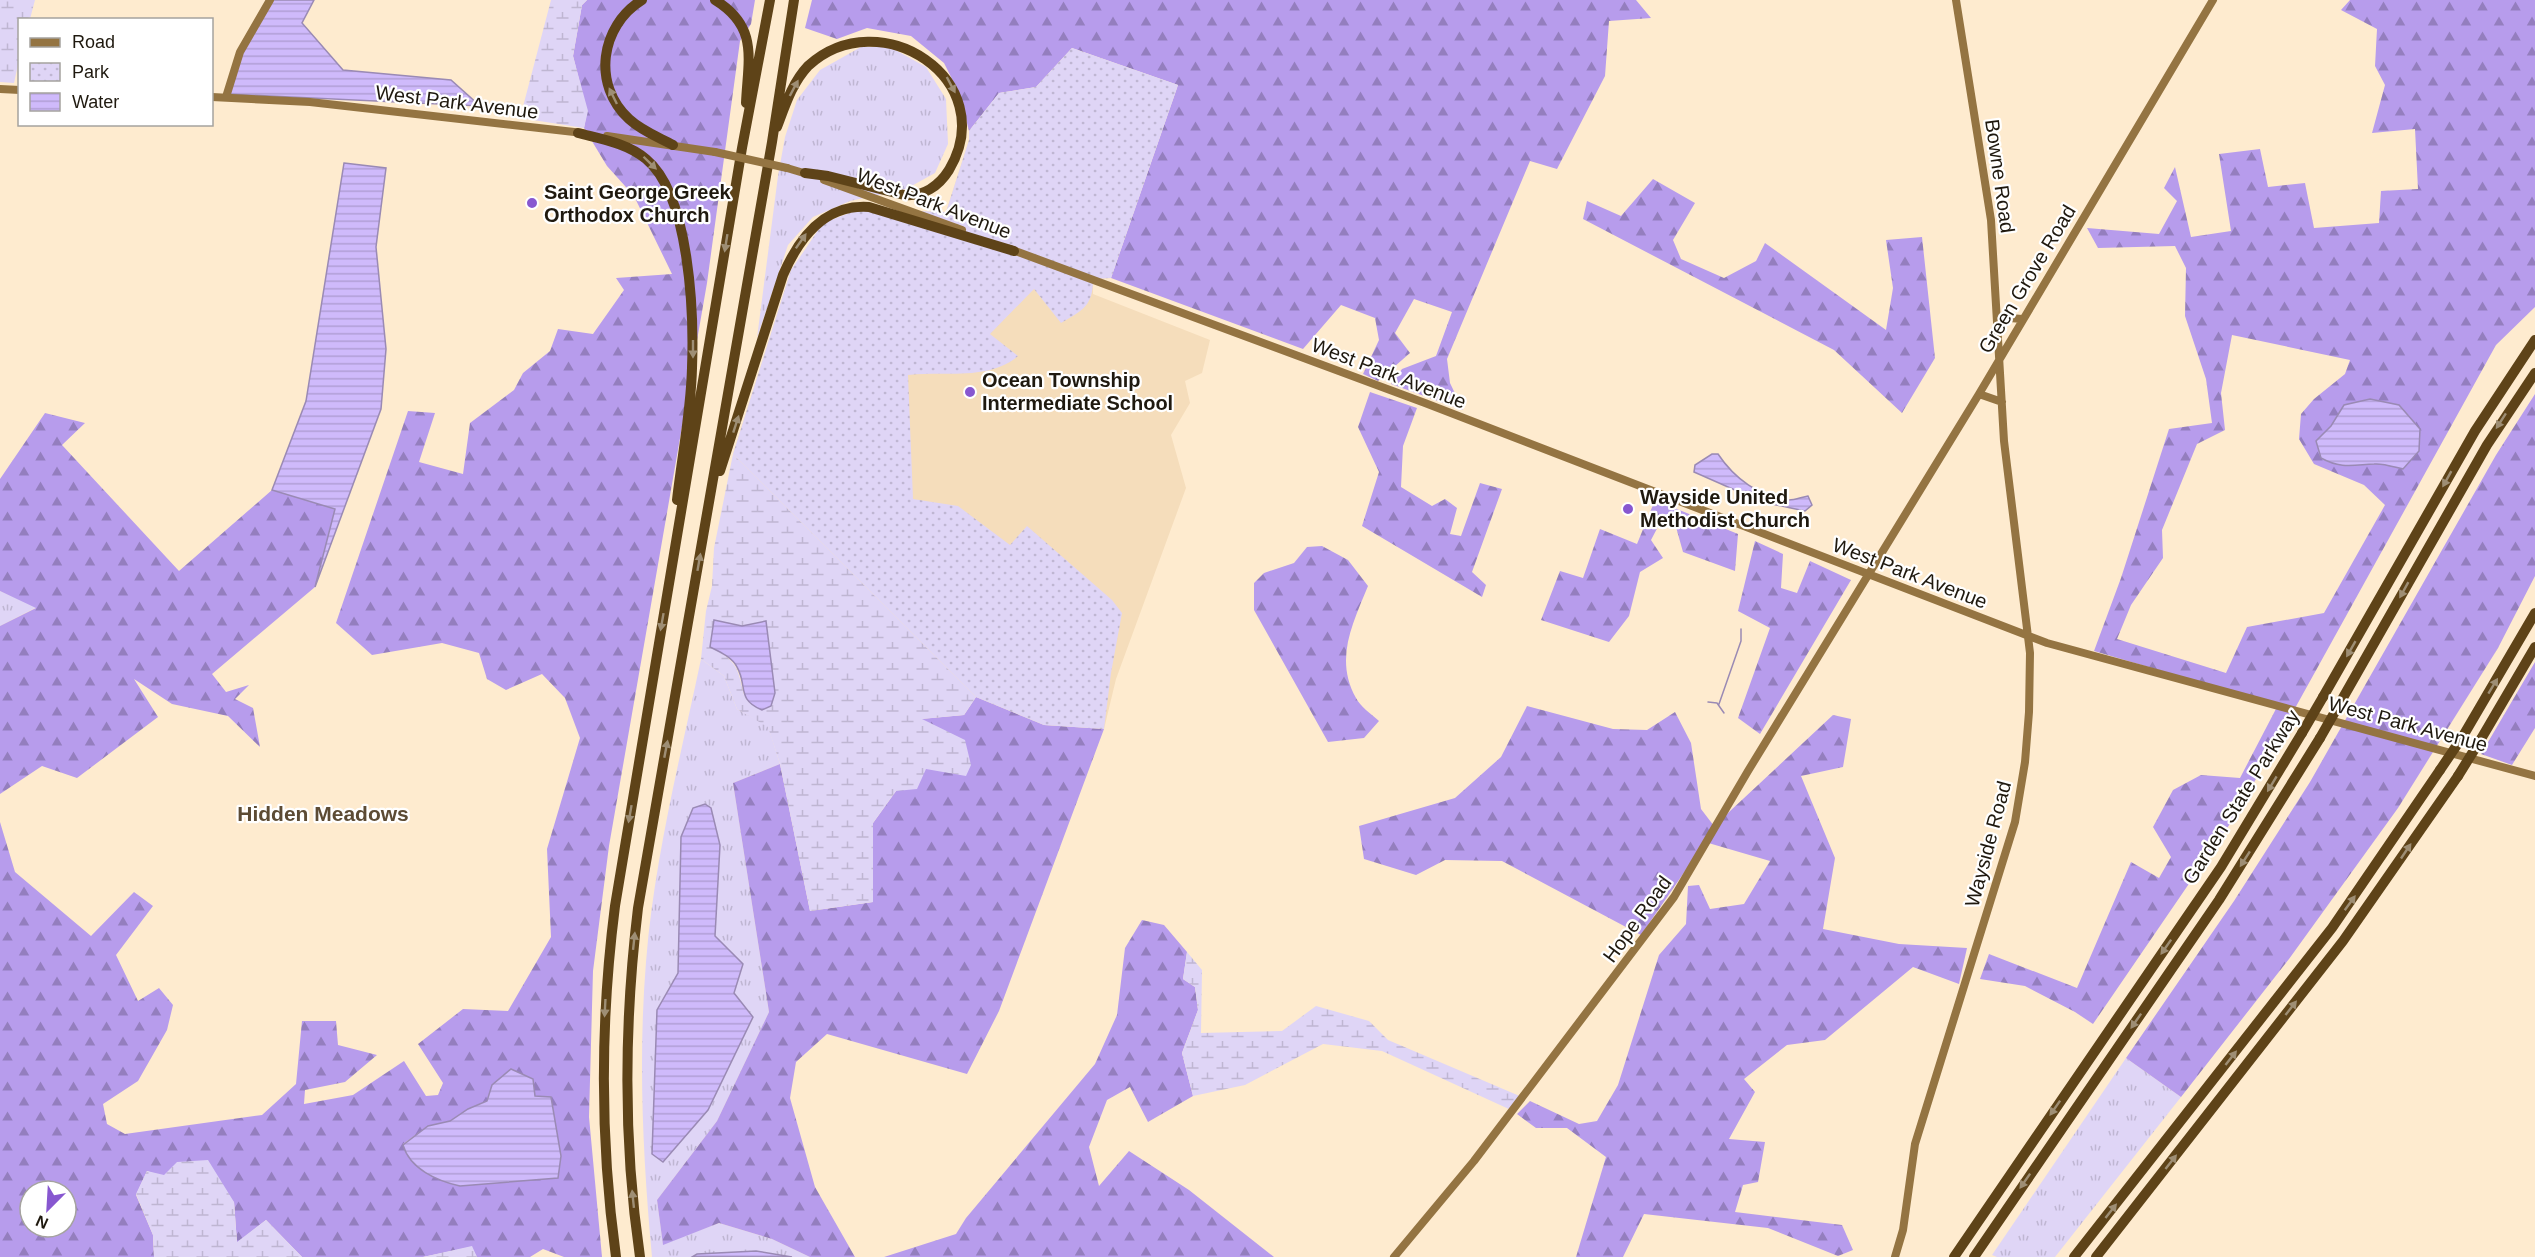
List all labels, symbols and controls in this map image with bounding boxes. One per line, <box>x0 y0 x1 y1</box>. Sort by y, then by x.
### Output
legend <box>18 18 213 126</box>
text: Road <box>72 32 115 52</box>
text: Park <box>72 62 110 82</box>
one-way arrow <box>945 76 955 94</box>
one-way arrow <box>789 79 799 96</box>
street label: West Park Avenue <box>374 81 540 123</box>
one-way arrow <box>608 88 617 105</box>
text: Water <box>72 92 119 112</box>
street label: Bowne Road <box>1981 118 2019 234</box>
one-way arrow <box>643 156 657 170</box>
street label: West Park Avenue <box>854 163 1014 243</box>
place label: Saint George Greek Orthodox Church <box>544 181 732 226</box>
marker: Saint George Greek Orthodox Church <box>525 196 539 210</box>
street label: Green Grove Road <box>1974 201 2080 357</box>
one-way arrow <box>721 234 730 253</box>
one-way arrow <box>795 234 807 250</box>
street label: West Park Avenue <box>1309 333 1469 413</box>
one-way arrow <box>688 340 697 359</box>
place label: Ocean Township Intermediate School <box>982 369 1173 414</box>
marker: Ocean Township Intermediate School <box>963 385 977 399</box>
one-way arrow <box>2496 413 2507 429</box>
one-way arrow <box>732 415 741 433</box>
one-way arrow <box>2442 471 2453 487</box>
place label: Wayside United Methodist Church <box>1640 486 1810 531</box>
marker: Wayside United Methodist Church <box>1621 502 1635 516</box>
street label: West Park Avenue <box>1830 533 1990 613</box>
one-way arrow <box>695 553 704 572</box>
one-way arrow <box>2399 582 2410 598</box>
one-way arrow <box>657 613 666 632</box>
one-way arrow <box>2346 641 2357 657</box>
one-way arrow <box>2487 678 2498 694</box>
street label: West Park Avenue <box>2326 692 2490 756</box>
street label: Garden State Parkway <box>2178 706 2304 888</box>
one-way arrow <box>662 739 671 758</box>
one-way arrow <box>2267 776 2277 793</box>
street label: Wayside Road <box>1961 779 2015 909</box>
district label: Hidden Meadows <box>237 802 409 825</box>
one-way arrow <box>625 805 634 824</box>
one-way arrow <box>2400 843 2411 859</box>
one-way arrow <box>2240 851 2251 867</box>
street label: Hope Road <box>1598 872 1676 966</box>
one-way arrow <box>2344 896 2356 912</box>
one-way arrow <box>629 932 639 951</box>
one-way arrow <box>2160 939 2172 955</box>
one-way arrow <box>601 998 610 1017</box>
one-way arrow <box>2285 1001 2297 1016</box>
one-way arrow <box>2130 1012 2142 1028</box>
one-way arrow <box>2225 1050 2238 1066</box>
one-way arrow <box>2049 1099 2061 1115</box>
one-way arrow <box>2164 1154 2176 1169</box>
one-way arrow <box>2019 1172 2031 1188</box>
north arrow <box>18 1179 78 1239</box>
one-way arrow <box>629 1189 638 1208</box>
one-way arrow <box>2104 1203 2117 1219</box>
text: N <box>33 1212 51 1232</box>

